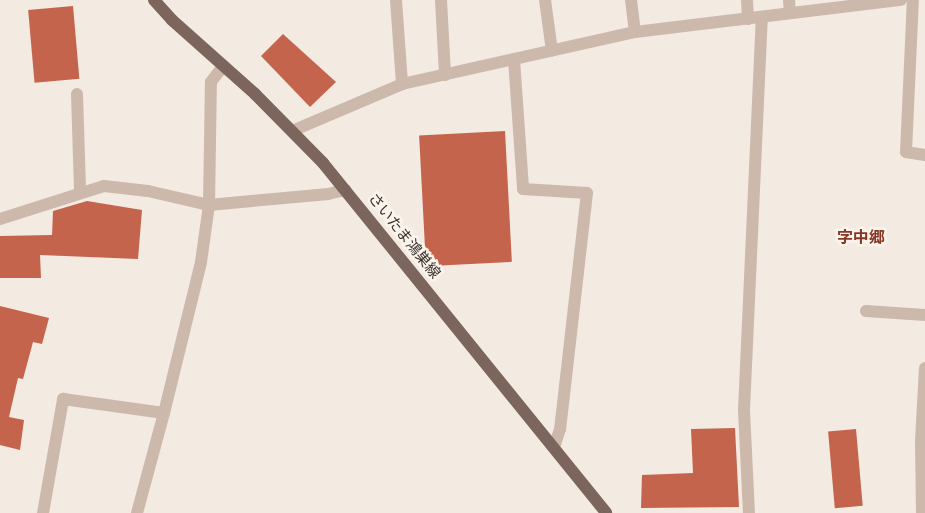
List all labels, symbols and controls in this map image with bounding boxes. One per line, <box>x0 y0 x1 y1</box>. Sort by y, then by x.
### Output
street label: さいたま鴻巣線 <box>364 190 444 282</box>
district label: 字中郷 <box>837 228 885 248</box>

